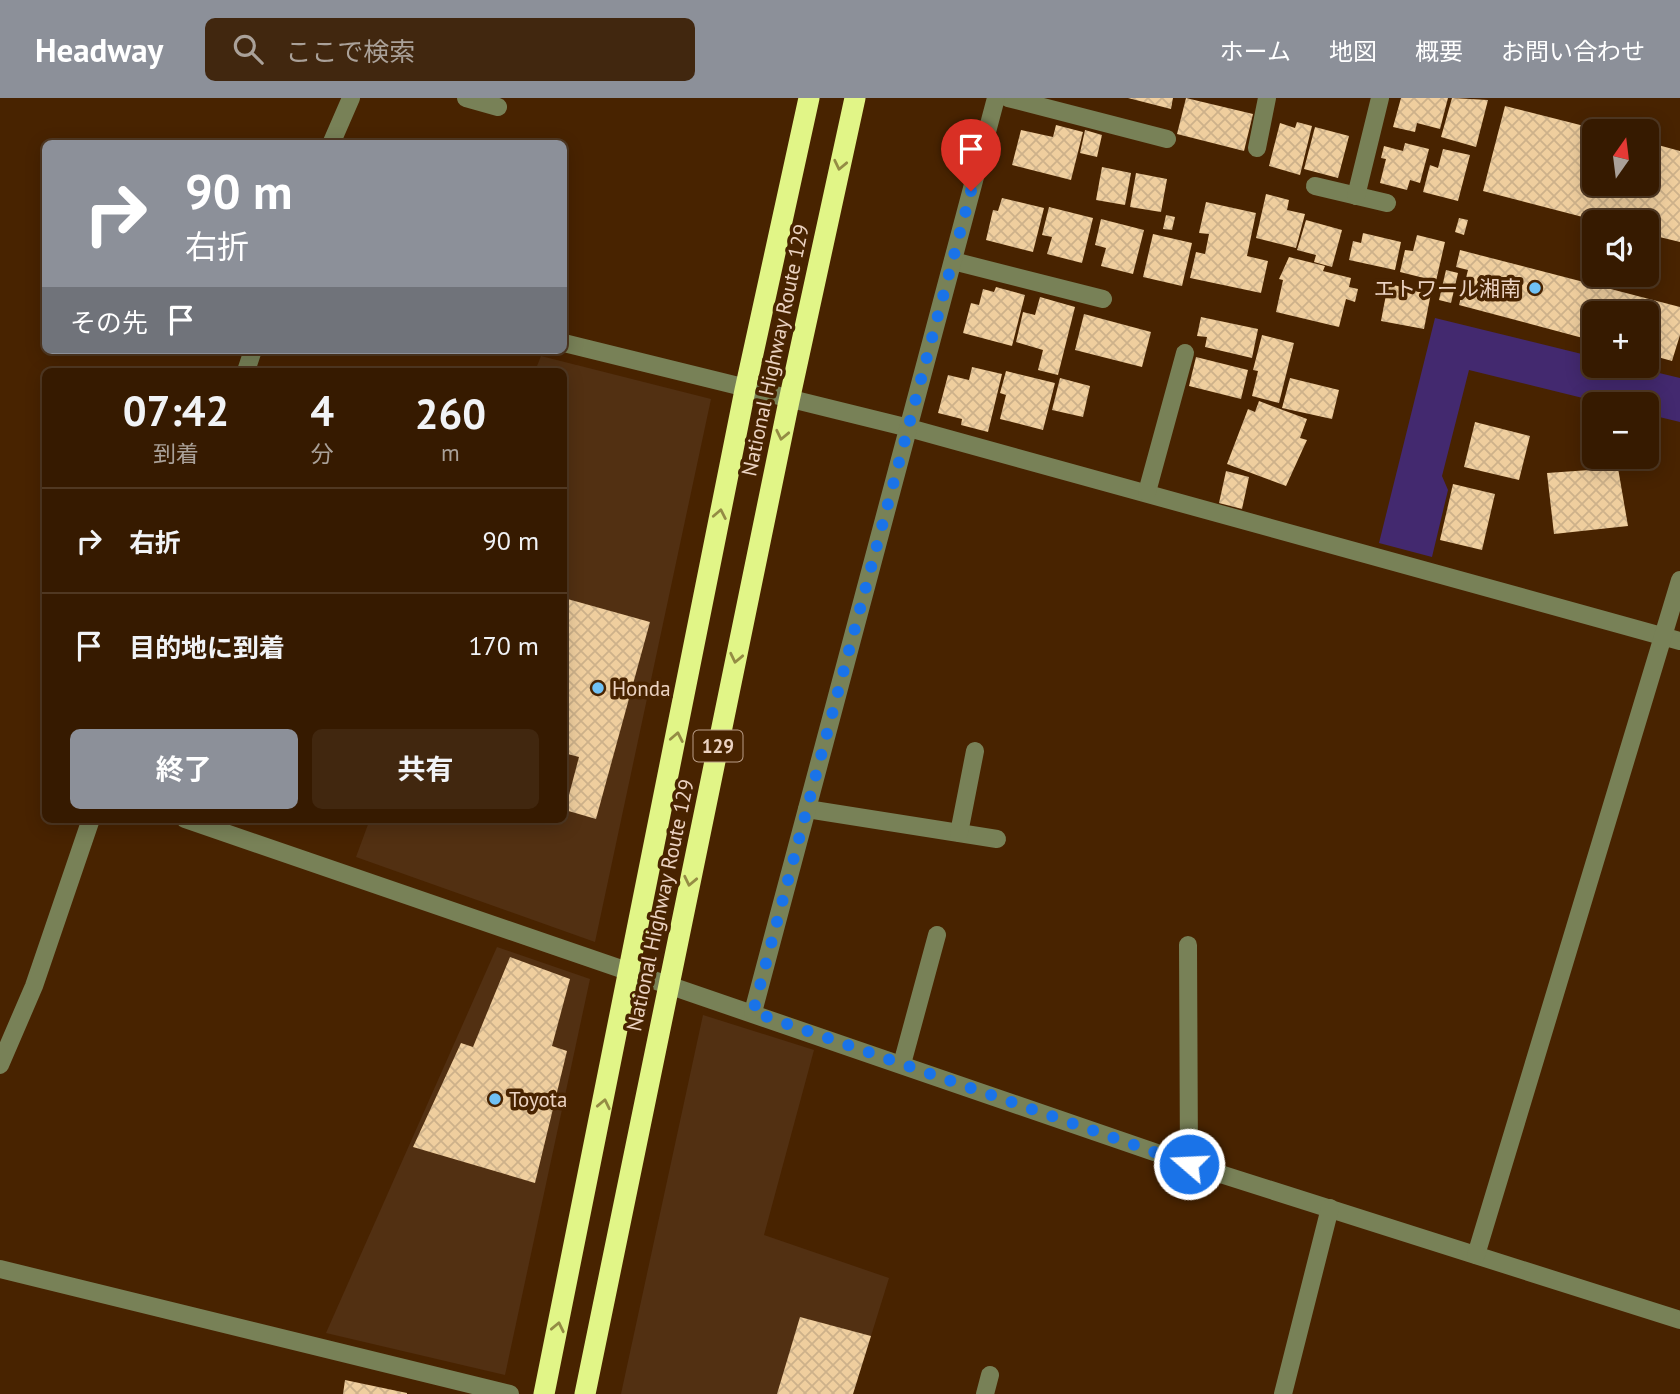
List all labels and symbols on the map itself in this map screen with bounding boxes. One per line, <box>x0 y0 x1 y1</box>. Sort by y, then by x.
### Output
pin <box>941 119 1001 191</box>
north arrow <box>1582 119 1659 196</box>
one-way arrow <box>834 159 848 171</box>
street label: National Highway Route 129 <box>735 222 815 478</box>
place label: エトワール湘南 <box>1374 275 1521 302</box>
marker: エトワール湘南 <box>1527 280 1543 296</box>
one-way arrow <box>775 429 790 441</box>
one-way arrow <box>712 508 727 520</box>
one-way arrow <box>729 652 744 664</box>
place label: Honda <box>612 675 671 702</box>
marker: Honda <box>590 680 606 696</box>
road number: 129 <box>694 730 742 762</box>
one-way arrow <box>668 731 683 743</box>
street label: National Highway Route 129 <box>620 777 700 1033</box>
one-way arrow <box>683 875 698 887</box>
place label: Toyota <box>509 1086 567 1113</box>
marker: Toyota <box>487 1091 503 1107</box>
one-way arrow <box>595 1098 610 1110</box>
position arrow <box>1152 1127 1226 1201</box>
one-way arrow <box>549 1321 564 1333</box>

